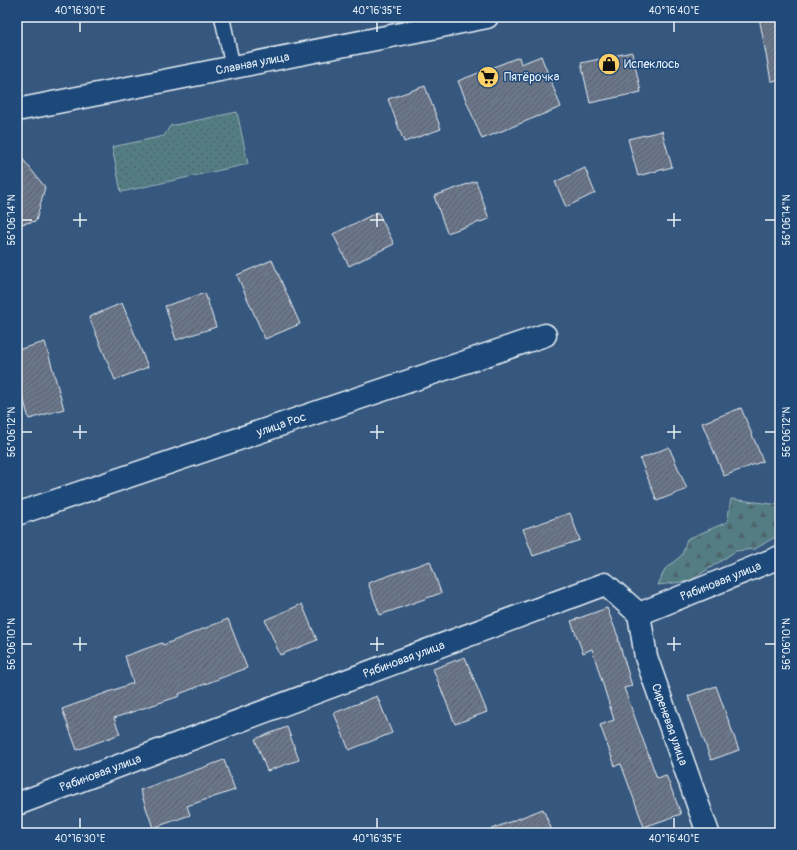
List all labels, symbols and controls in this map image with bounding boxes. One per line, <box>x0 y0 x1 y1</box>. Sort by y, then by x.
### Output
text: 40°16'30"E <box>55 5 105 17</box>
text: 40°16'35"E <box>353 5 401 17</box>
text: 40°16'40"E <box>649 5 699 17</box>
street label: Славная улица <box>214 49 291 78</box>
shop icon: Испеклось <box>596 51 622 77</box>
place label: Испеклось <box>624 57 680 72</box>
supermarket icon: Пятёрочка <box>475 64 501 90</box>
place label: Пятёрочка <box>504 70 560 85</box>
text: 56°06'14"N <box>6 194 18 245</box>
text: 56°06'14"N <box>781 194 793 245</box>
text: 56°06'12"N <box>6 406 18 457</box>
text: 56°06'12"N <box>781 406 793 457</box>
street label: улица Рос <box>254 409 308 440</box>
street label: Рябиновая улица <box>678 558 764 604</box>
text: 56°06'10"N <box>6 618 18 670</box>
text: 56°06'10"N <box>781 618 793 670</box>
street label: Рябиновая улица <box>361 637 447 681</box>
street label: Сиреневая улица <box>648 681 691 768</box>
street label: Рябиновая улица <box>57 751 144 795</box>
text: 40°16'30"E <box>55 833 105 845</box>
text: 40°16'35"E <box>353 833 401 845</box>
text: 40°16'40"E <box>649 833 699 845</box>

